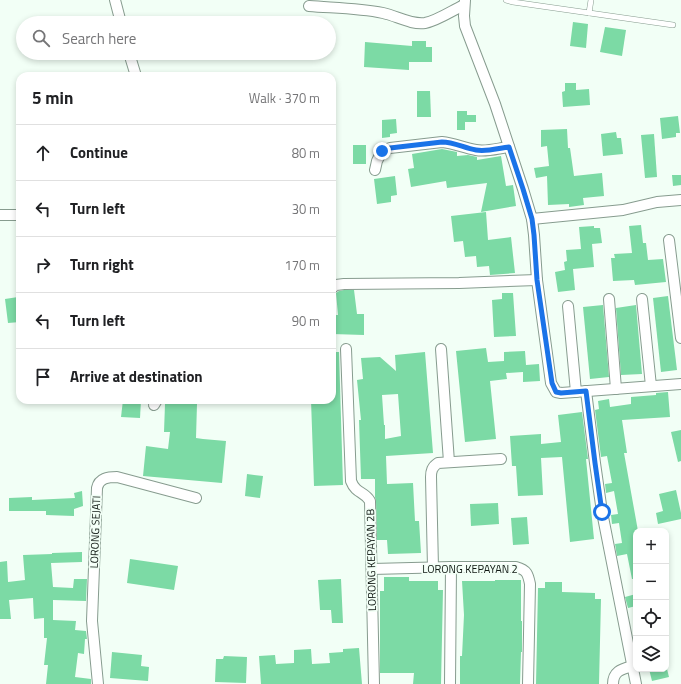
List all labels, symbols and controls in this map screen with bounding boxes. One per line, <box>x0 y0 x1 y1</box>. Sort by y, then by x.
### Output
search box <box>16 16 336 60</box>
icon: search <box>30 27 52 49</box>
text: Search here <box>62 27 136 50</box>
text: 5 min <box>32 85 73 111</box>
text: Walk · 370 m <box>249 88 320 108</box>
text: Continue <box>70 141 128 164</box>
icon: ahead <box>32 142 54 164</box>
route end <box>373 142 391 160</box>
text: 80 m <box>292 143 320 163</box>
text: Turn left <box>70 197 125 220</box>
icon: left <box>32 198 54 220</box>
text: 30 m <box>292 199 320 219</box>
text: Turn right <box>70 253 134 276</box>
icon: right <box>32 254 54 276</box>
text: 170 m <box>284 255 320 275</box>
text: Turn left <box>70 309 125 332</box>
icon: left <box>32 310 54 332</box>
text: 90 m <box>292 311 320 331</box>
text: Arrive at destination <box>70 365 203 388</box>
icon: arrive <box>32 366 54 388</box>
street label: LORONG SEJATI <box>86 495 104 569</box>
route start <box>593 503 611 521</box>
street label: LORONG KEPAYAN 2B <box>362 509 380 611</box>
map controls <box>633 528 669 672</box>
button: + <box>633 528 669 564</box>
street label: LORONG KEPAYAN 2 <box>422 561 518 577</box>
button: − <box>633 564 669 600</box>
button: locate <box>633 600 669 636</box>
button: layers <box>633 636 669 672</box>

